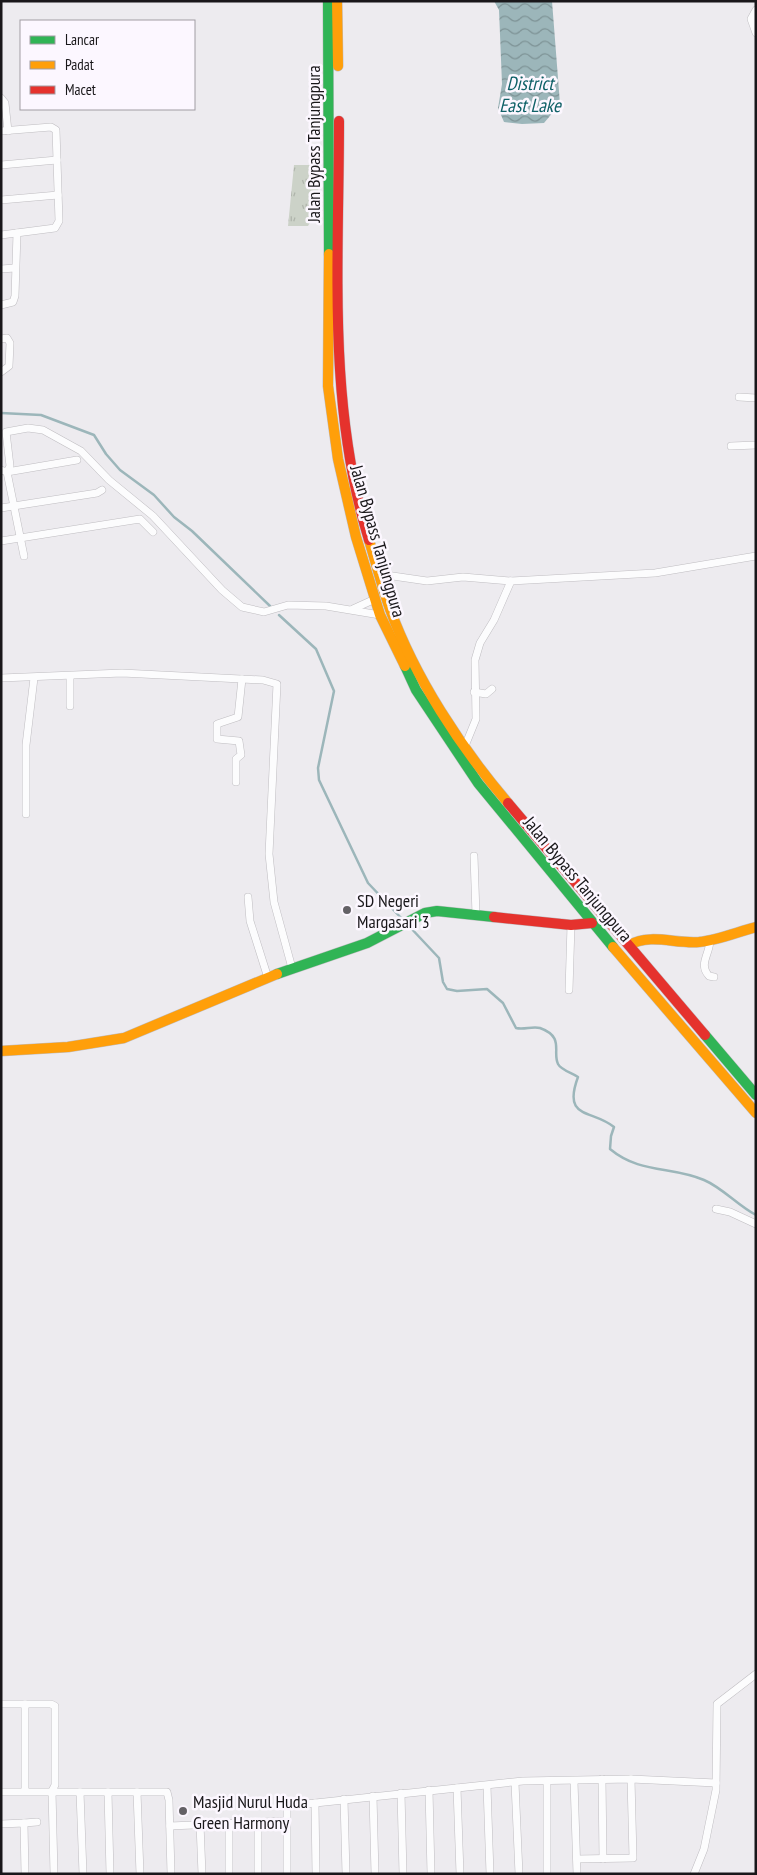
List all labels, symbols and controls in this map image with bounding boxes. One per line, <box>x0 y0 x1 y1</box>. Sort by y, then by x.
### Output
legend <box>20 20 195 110</box>
text: Lancar <box>65 30 100 49</box>
text: Padat <box>65 55 94 74</box>
street label: Jalan Bypass Tanjungpura <box>302 65 325 224</box>
water label: District East Lake <box>499 71 562 117</box>
text: Macet <box>65 80 96 99</box>
street label: Jalan Bypass Tanjungpura <box>345 461 411 620</box>
street label: Jalan Bypass Tanjungpura <box>518 811 637 947</box>
place label: SD Negeri Margasari 3 <box>357 889 430 933</box>
marker: SD Negeri Margasari 3 <box>341 904 353 916</box>
place label: Masjid Nurul Huda Green Harmony <box>193 1790 308 1834</box>
marker: Masjid Nurul Huda Green Harmony <box>177 1805 189 1817</box>

